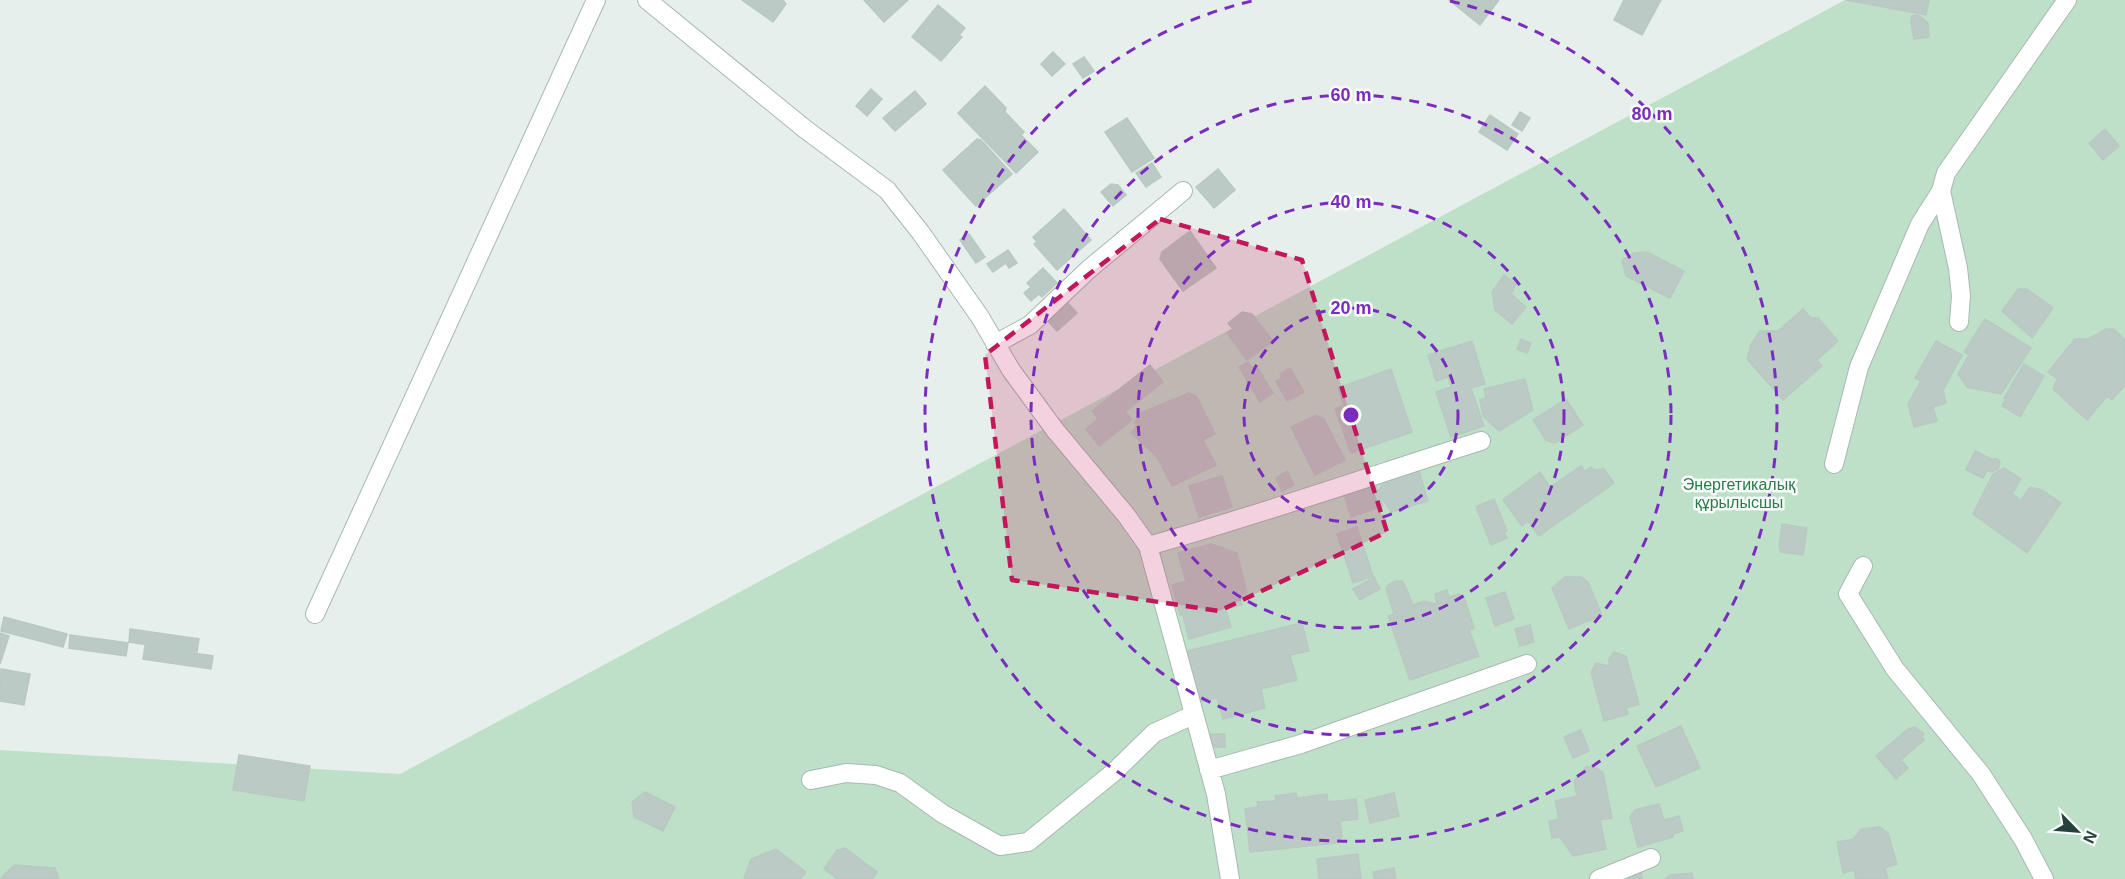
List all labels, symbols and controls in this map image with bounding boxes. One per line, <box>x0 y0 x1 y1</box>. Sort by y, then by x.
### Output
text: 60 m <box>1330 85 1372 105</box>
text: 80 m <box>1631 104 1673 124</box>
text: 40 m <box>1330 192 1372 212</box>
text: 20 m <box>1330 298 1372 318</box>
centre of rings <box>1341 405 1361 425</box>
park label: Энергетикалық құрылысшы <box>1683 476 1796 511</box>
north arrow <box>2047 801 2107 861</box>
text: N <box>2080 828 2100 846</box>

